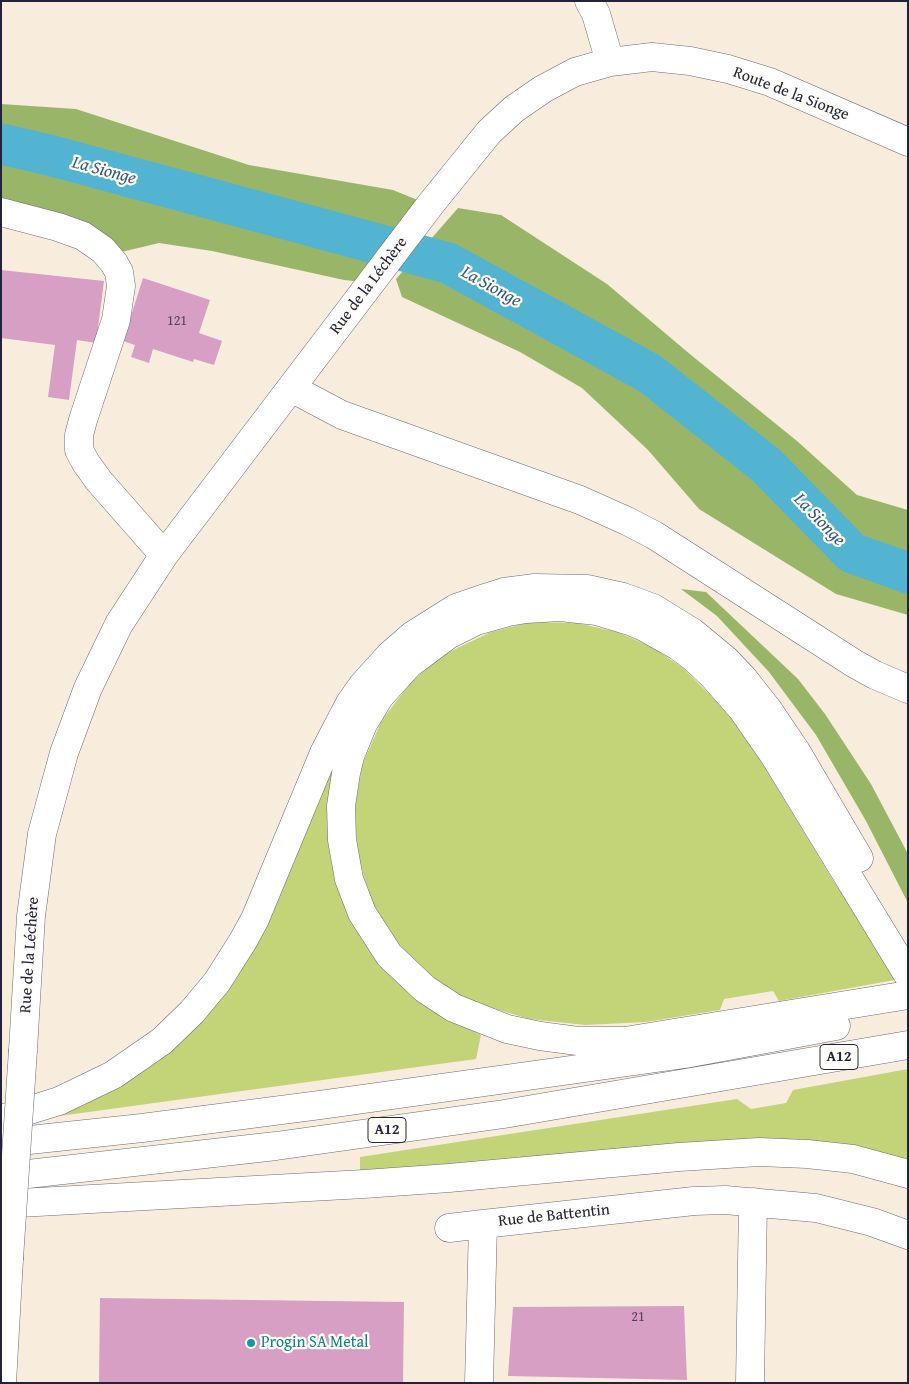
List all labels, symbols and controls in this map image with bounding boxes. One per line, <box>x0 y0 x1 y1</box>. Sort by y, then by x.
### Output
street label: Route de la Sionge <box>730 63 852 125</box>
water label: La Sionge <box>70 152 138 190</box>
street label: Rue de la Léchère <box>326 234 412 338</box>
water label: La Sionge <box>457 262 525 312</box>
house number: 121 <box>167 313 187 329</box>
water label: La Sionge <box>789 489 849 551</box>
street label: Rue de la Léchère <box>16 896 44 1014</box>
road number: A12 <box>820 1044 858 1070</box>
road number: A12 <box>368 1118 406 1142</box>
street label: Rue de Battentin <box>497 1201 611 1231</box>
house number: 21 <box>631 1309 645 1325</box>
place label: Progin SA Metal <box>261 1333 368 1353</box>
marker: Progin SA Metal <box>245 1337 257 1349</box>

